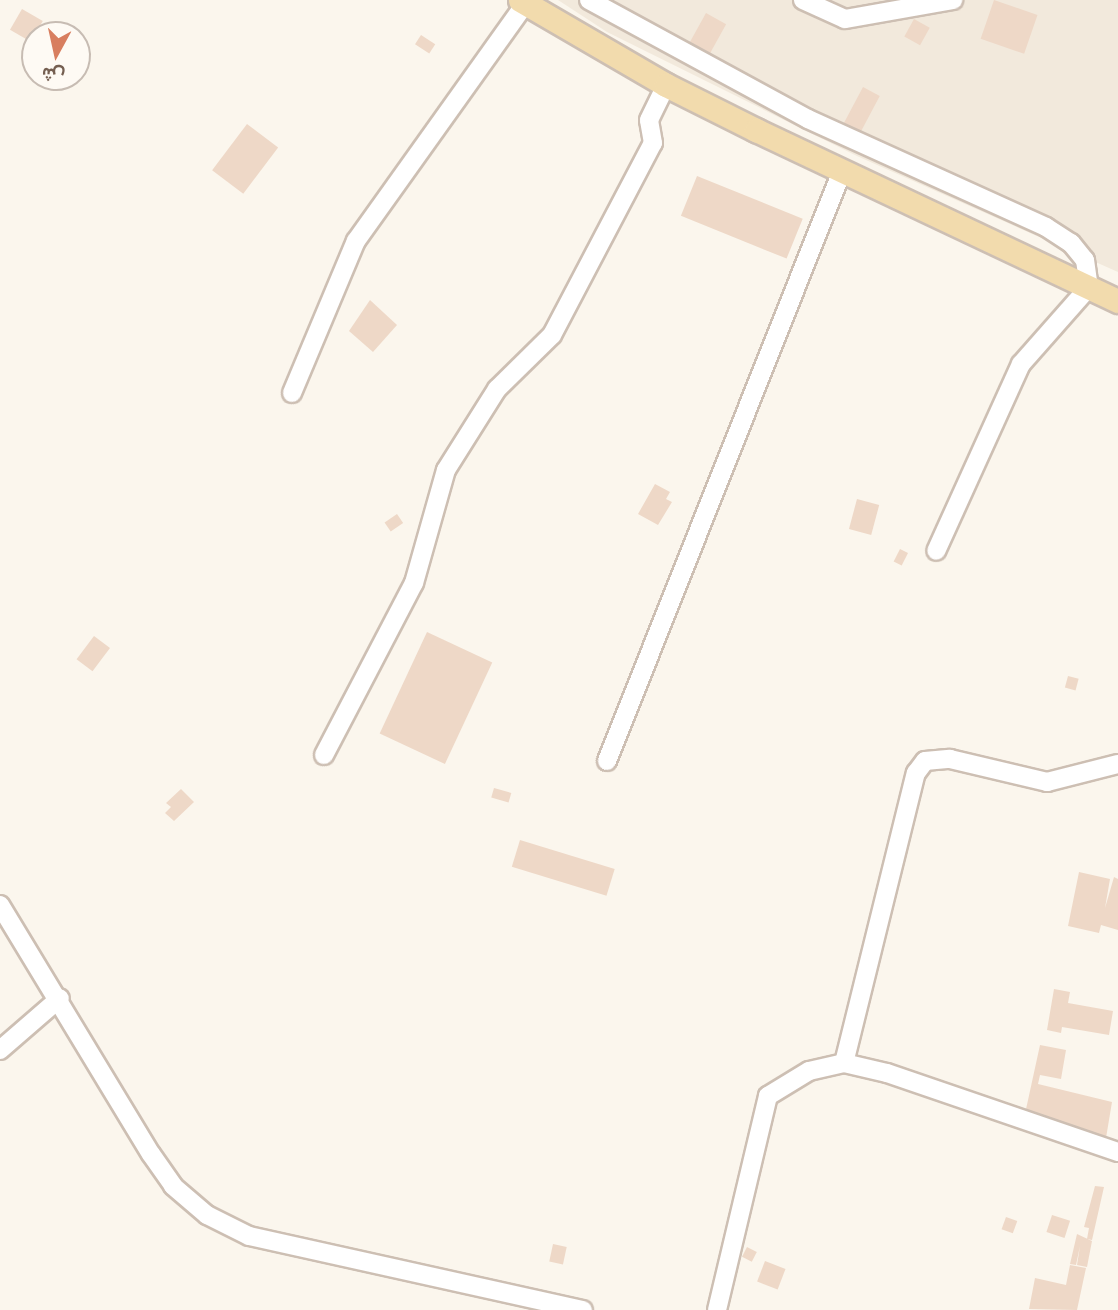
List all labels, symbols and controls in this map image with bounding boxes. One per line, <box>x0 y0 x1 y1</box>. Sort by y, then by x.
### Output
north arrow <box>21 21 91 91</box>
text: ش <box>40 61 66 89</box>

